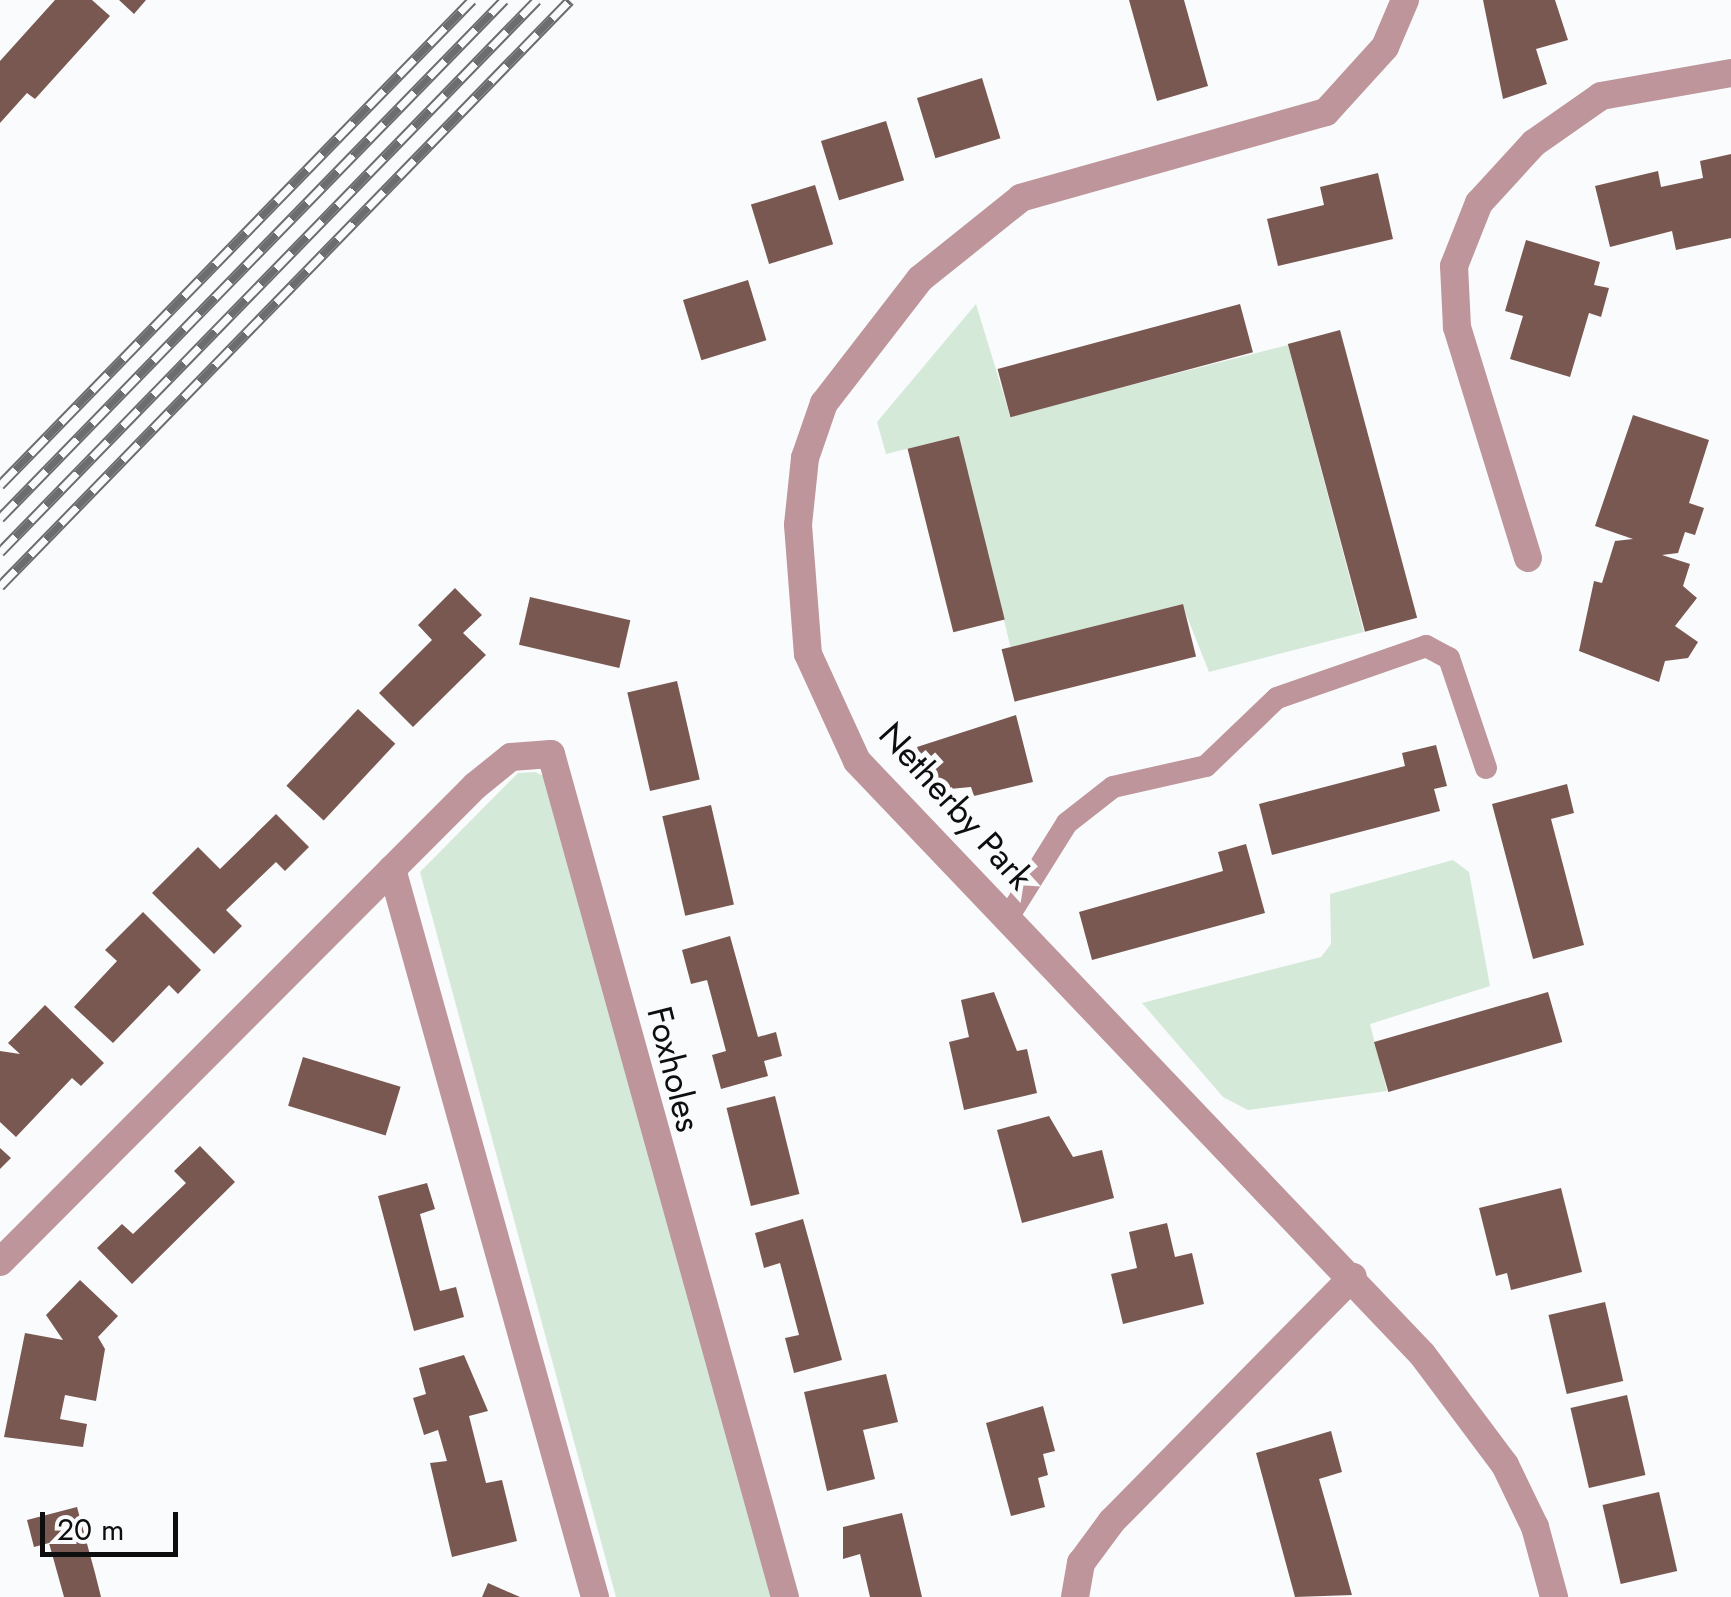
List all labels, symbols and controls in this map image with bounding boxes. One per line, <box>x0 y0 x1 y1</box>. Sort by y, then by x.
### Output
street label: Netherby Park <box>870 714 1042 898</box>
street label: Foxholes <box>638 1002 710 1136</box>
scale bar <box>45 1492 182 1554</box>
text: 20 m <box>57 1508 124 1551</box>

